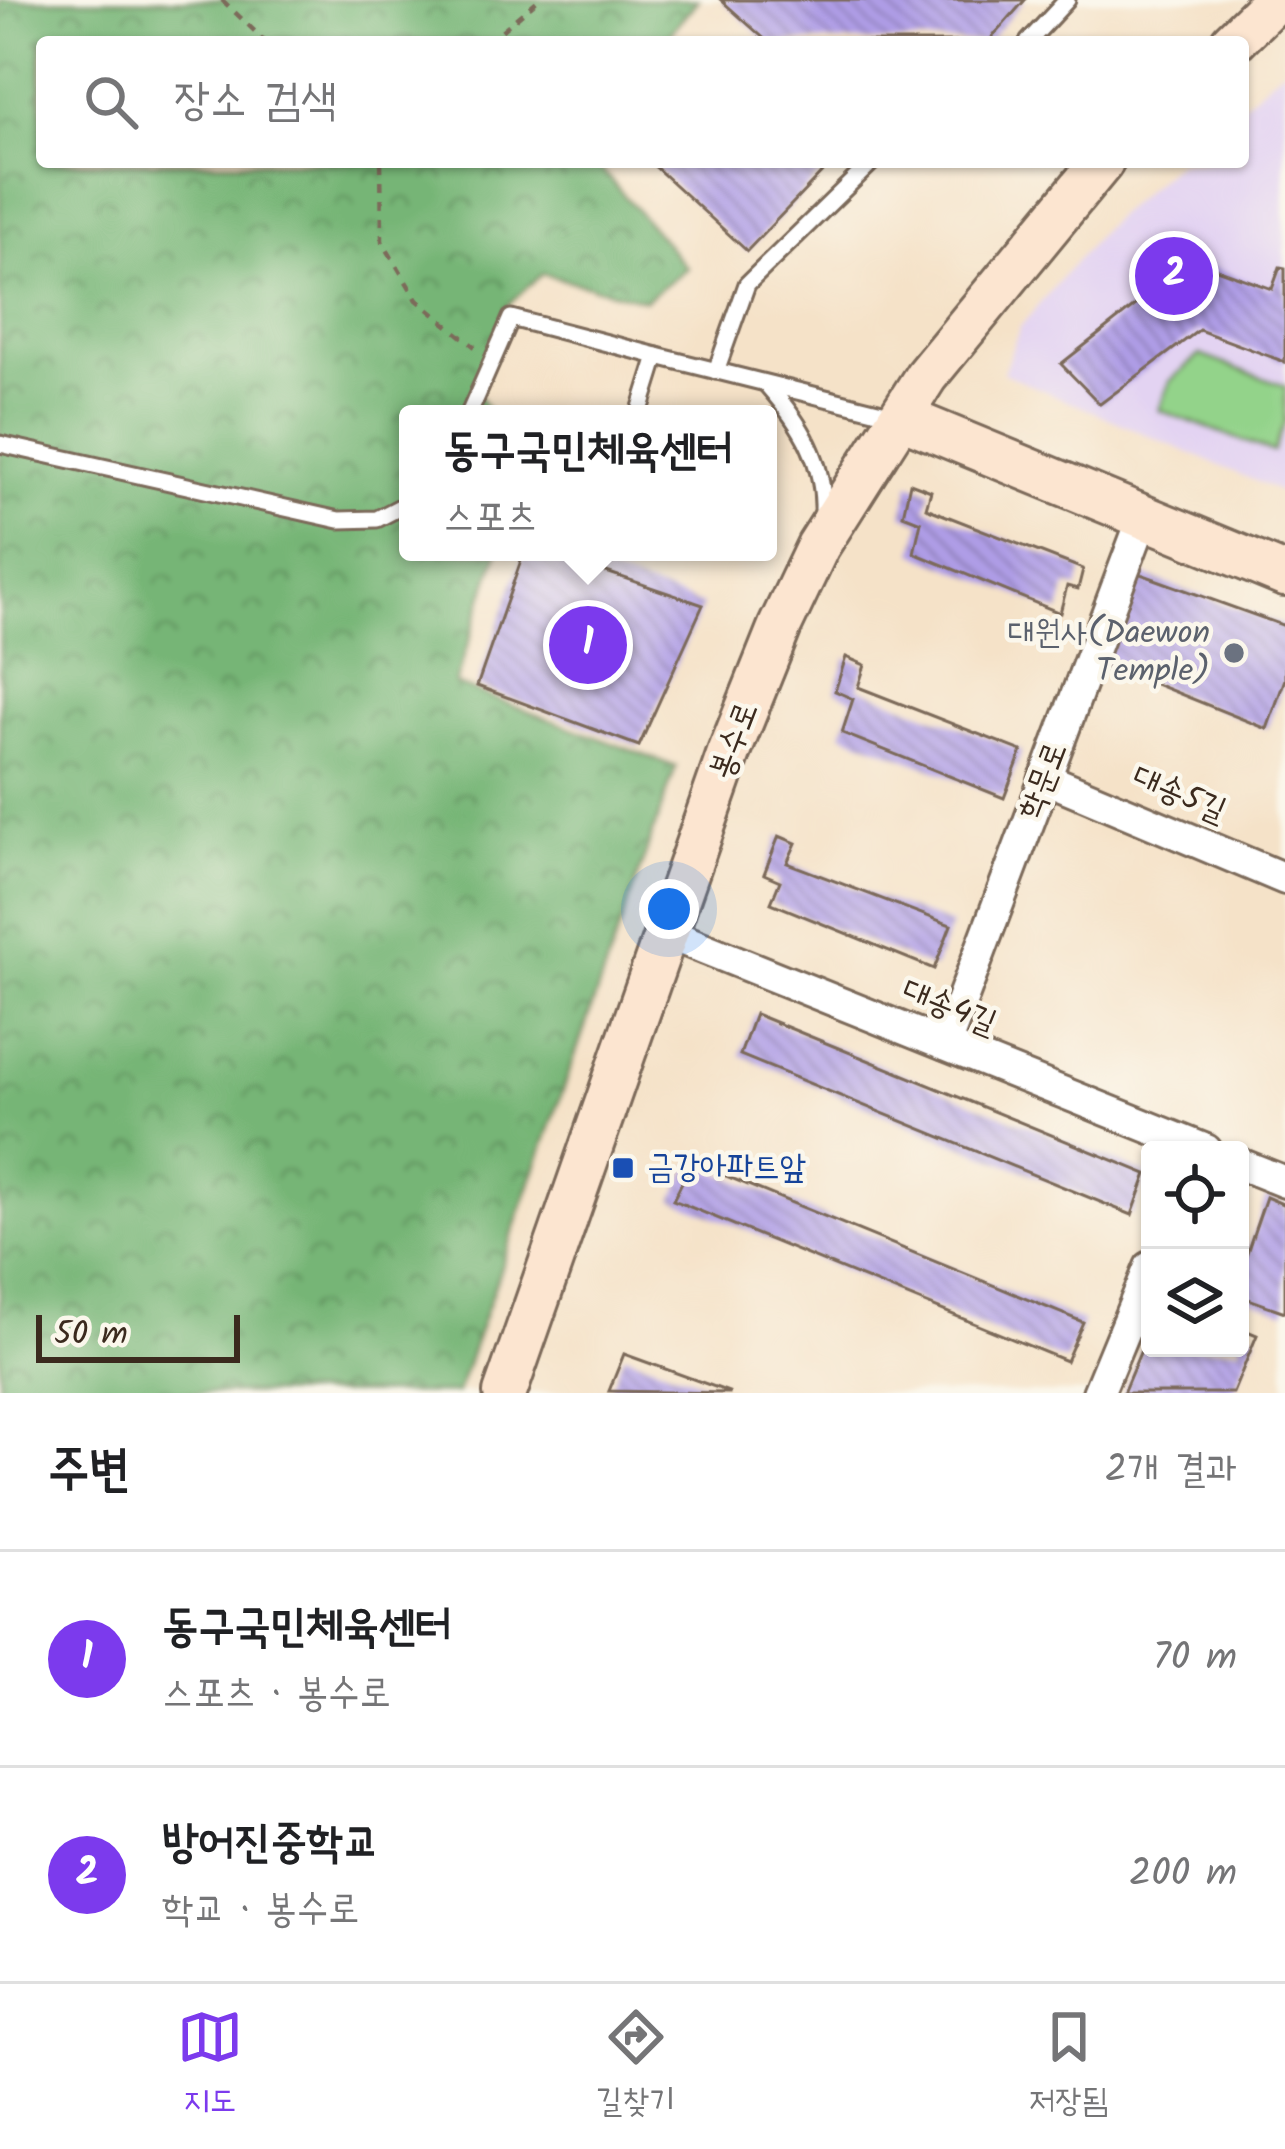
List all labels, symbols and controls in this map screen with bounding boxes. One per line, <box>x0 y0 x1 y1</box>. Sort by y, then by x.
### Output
search box <box>36 36 1249 168</box>
text: 장소 검색 <box>174 66 337 138</box>
icon: search <box>78 69 144 135</box>
pin: 2 <box>1135 231 1213 321</box>
popup <box>399 405 777 561</box>
text: 동구국민체육센터 <box>443 416 733 488</box>
text: 스포츠 <box>443 488 537 550</box>
pin: 1 <box>549 600 627 690</box>
place label: 대원사(Daewon Temple) <box>1008 608 1210 699</box>
marker: 대원사(Daewon Temple) <box>1221 640 1247 666</box>
street label: 봉수로 <box>696 694 774 788</box>
street label: 학문로 <box>1005 734 1083 828</box>
street label: 대송5길 <box>1124 752 1234 838</box>
your location <box>639 879 699 939</box>
street label: 대송4길 <box>894 965 1004 1051</box>
map controls <box>1141 1141 1249 1357</box>
button: locate <box>1141 1141 1249 1249</box>
place label: 금강아파트앞 <box>647 1142 806 1195</box>
marker: 금강아파트앞 <box>610 1155 636 1181</box>
button: layers <box>1141 1249 1249 1357</box>
scale bar <box>36 1309 240 1362</box>
text: 50 m <box>54 1309 128 1362</box>
text: 주변 <box>48 1431 130 1512</box>
text: 2개 결과 <box>1105 1440 1237 1502</box>
text: 동구국민체육센터 <box>162 1592 452 1664</box>
text: 1 <box>81 1628 93 1690</box>
text: 70 m <box>1153 1628 1237 1690</box>
text: 스포츠 · 봉수로 <box>162 1664 391 1726</box>
text: 방어진중학교 <box>162 1808 379 1880</box>
text: 2 <box>76 1844 98 1906</box>
text: 200 m <box>1129 1844 1237 1906</box>
text: 학교 · 봉수로 <box>162 1880 359 1942</box>
tab: 지도 <box>177 2004 243 2129</box>
tab: 길찾기 <box>596 2004 676 2129</box>
tab: 저장됨 <box>1029 2004 1108 2129</box>

